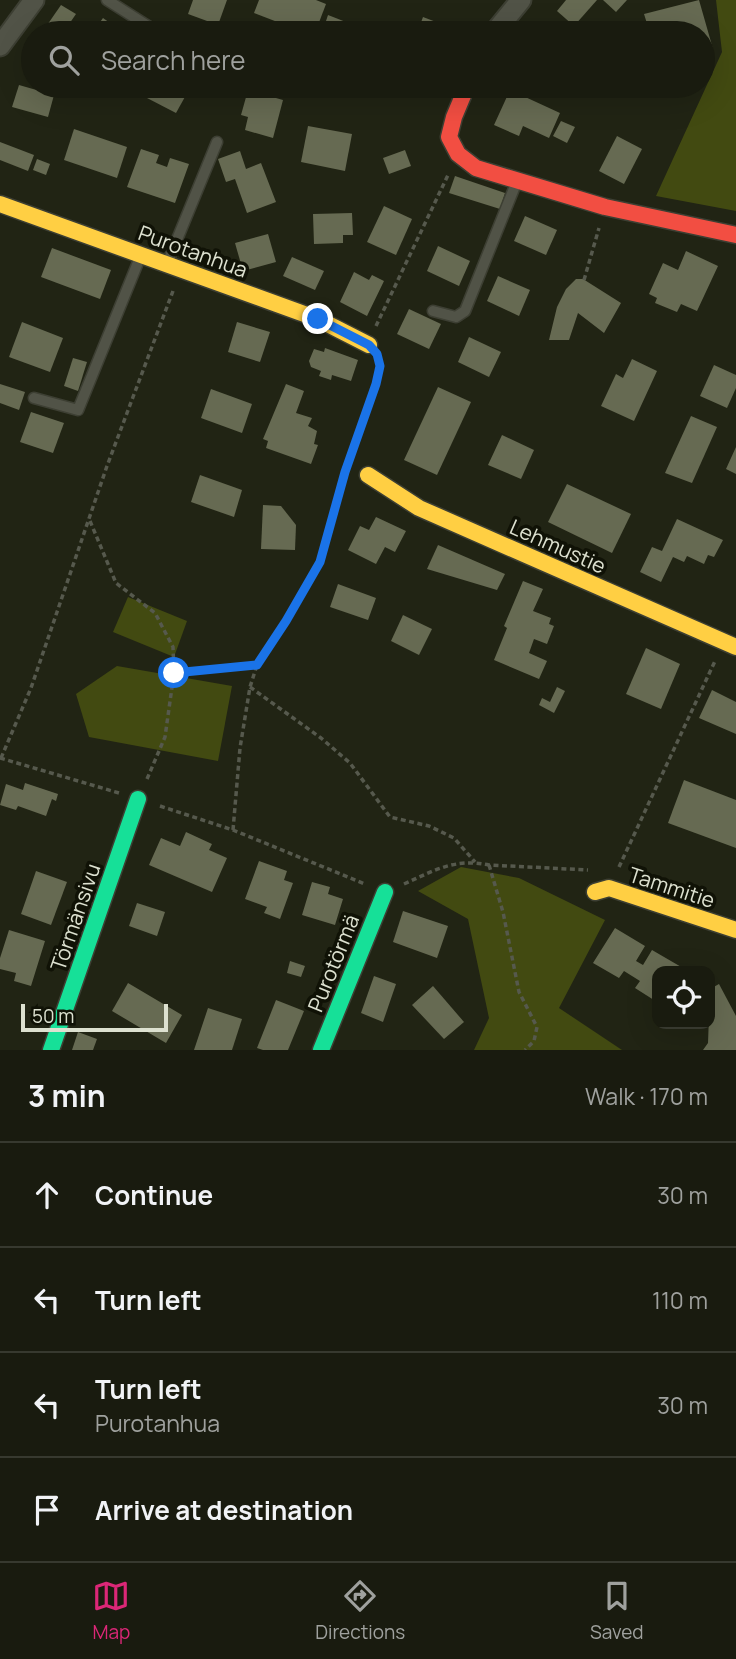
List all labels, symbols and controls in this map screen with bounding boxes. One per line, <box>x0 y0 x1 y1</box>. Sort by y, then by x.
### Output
search box <box>21 21 715 98</box>
icon: search <box>45 41 83 79</box>
text: Search here <box>101 42 246 78</box>
street label: Purotanhua <box>135 218 251 284</box>
route end <box>302 303 333 334</box>
street label: Lehmustie <box>506 512 610 580</box>
route start <box>158 657 189 688</box>
street label: Törmänsivu <box>44 860 106 974</box>
street label: Tammitie <box>625 860 719 914</box>
street label: Purotörmä <box>301 910 365 1016</box>
map controls <box>652 966 715 1029</box>
button: locate <box>652 966 715 1029</box>
scale bar <box>21 1001 168 1033</box>
text: 50 m <box>32 1003 74 1029</box>
text: 3 min <box>28 1075 106 1116</box>
text: Walk · 170 m <box>585 1080 708 1112</box>
icon: ahead <box>28 1176 66 1214</box>
text: Continue <box>95 1177 213 1213</box>
text: 30 m <box>657 1179 708 1211</box>
icon: left <box>28 1281 66 1319</box>
text: Turn left <box>95 1282 202 1318</box>
text: 110 m <box>652 1284 708 1316</box>
text: Turn left <box>95 1371 202 1407</box>
icon: left <box>28 1386 66 1424</box>
text: 30 m <box>657 1389 708 1421</box>
text: Purotanhua <box>95 1407 220 1439</box>
icon: arrive <box>28 1491 66 1529</box>
text: Arrive at destination <box>95 1492 353 1528</box>
tab: Map <box>92 1577 130 1645</box>
tab: Directions <box>315 1577 405 1645</box>
tab: Saved <box>590 1577 644 1645</box>

